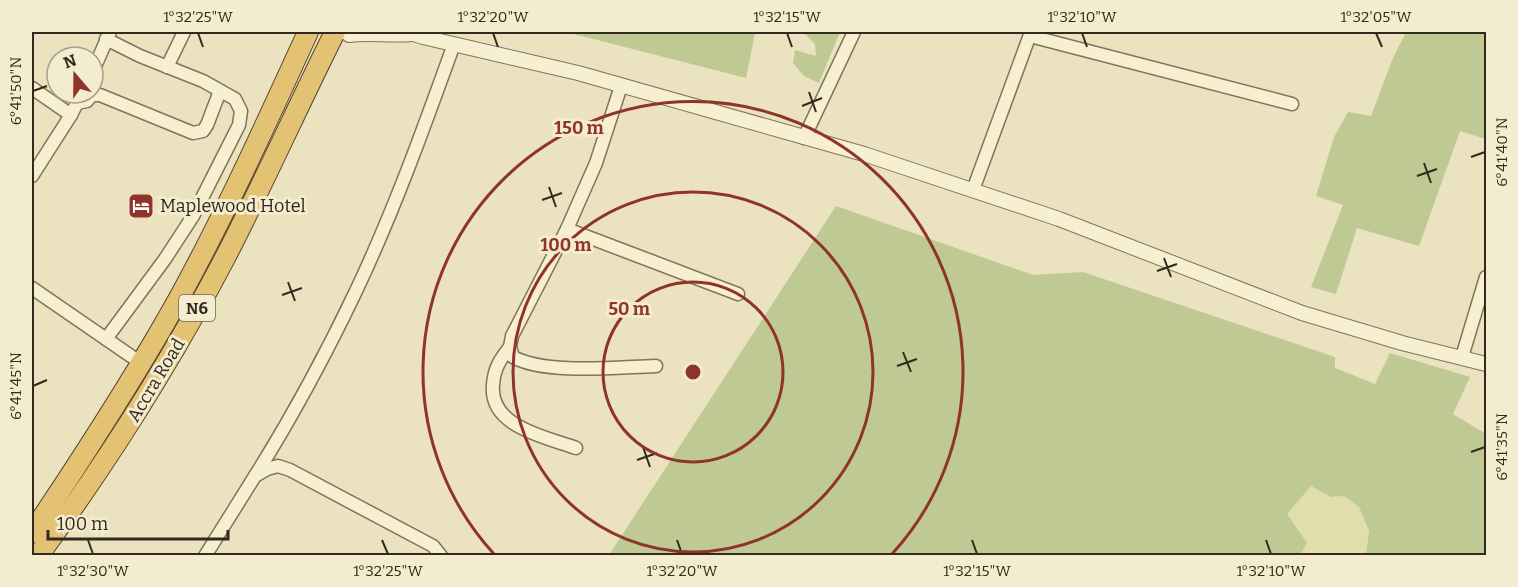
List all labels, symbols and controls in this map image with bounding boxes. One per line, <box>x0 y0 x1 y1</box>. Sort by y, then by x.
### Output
text: 1°32'25"W <box>163 8 233 26</box>
text: 1°32'20"W <box>457 8 529 26</box>
text: 1°32'15"W <box>753 8 821 26</box>
text: 1°32'10"W <box>1047 8 1117 26</box>
text: 1°32'05"W <box>1340 8 1412 26</box>
north arrow <box>45 45 105 105</box>
text: N <box>61 50 79 72</box>
text: 6°41'50"N <box>7 57 25 125</box>
text: 150 m <box>554 117 604 139</box>
text: 6°41'40"N <box>1493 117 1511 187</box>
hotel icon: Maplewood Hotel <box>126 191 156 221</box>
place label: Maplewood Hotel <box>160 195 306 217</box>
text: 100 m <box>540 234 592 256</box>
road number: N6 <box>179 295 215 321</box>
text: 50 m <box>608 298 650 320</box>
street label: Accra Road <box>123 334 190 426</box>
text: 6°41'45"N <box>7 352 25 420</box>
centre of rings <box>683 362 703 382</box>
text: 6°41'35"N <box>1493 413 1511 481</box>
scale bar <box>48 503 228 541</box>
text: 100 m <box>57 513 108 535</box>
text: 1°32'30"W <box>57 562 129 580</box>
text: 1°32'25"W <box>353 562 423 580</box>
text: 1°32'20"W <box>646 562 718 580</box>
text: 1°32'15"W <box>943 562 1011 580</box>
text: 1°32'10"W <box>1236 562 1306 580</box>

